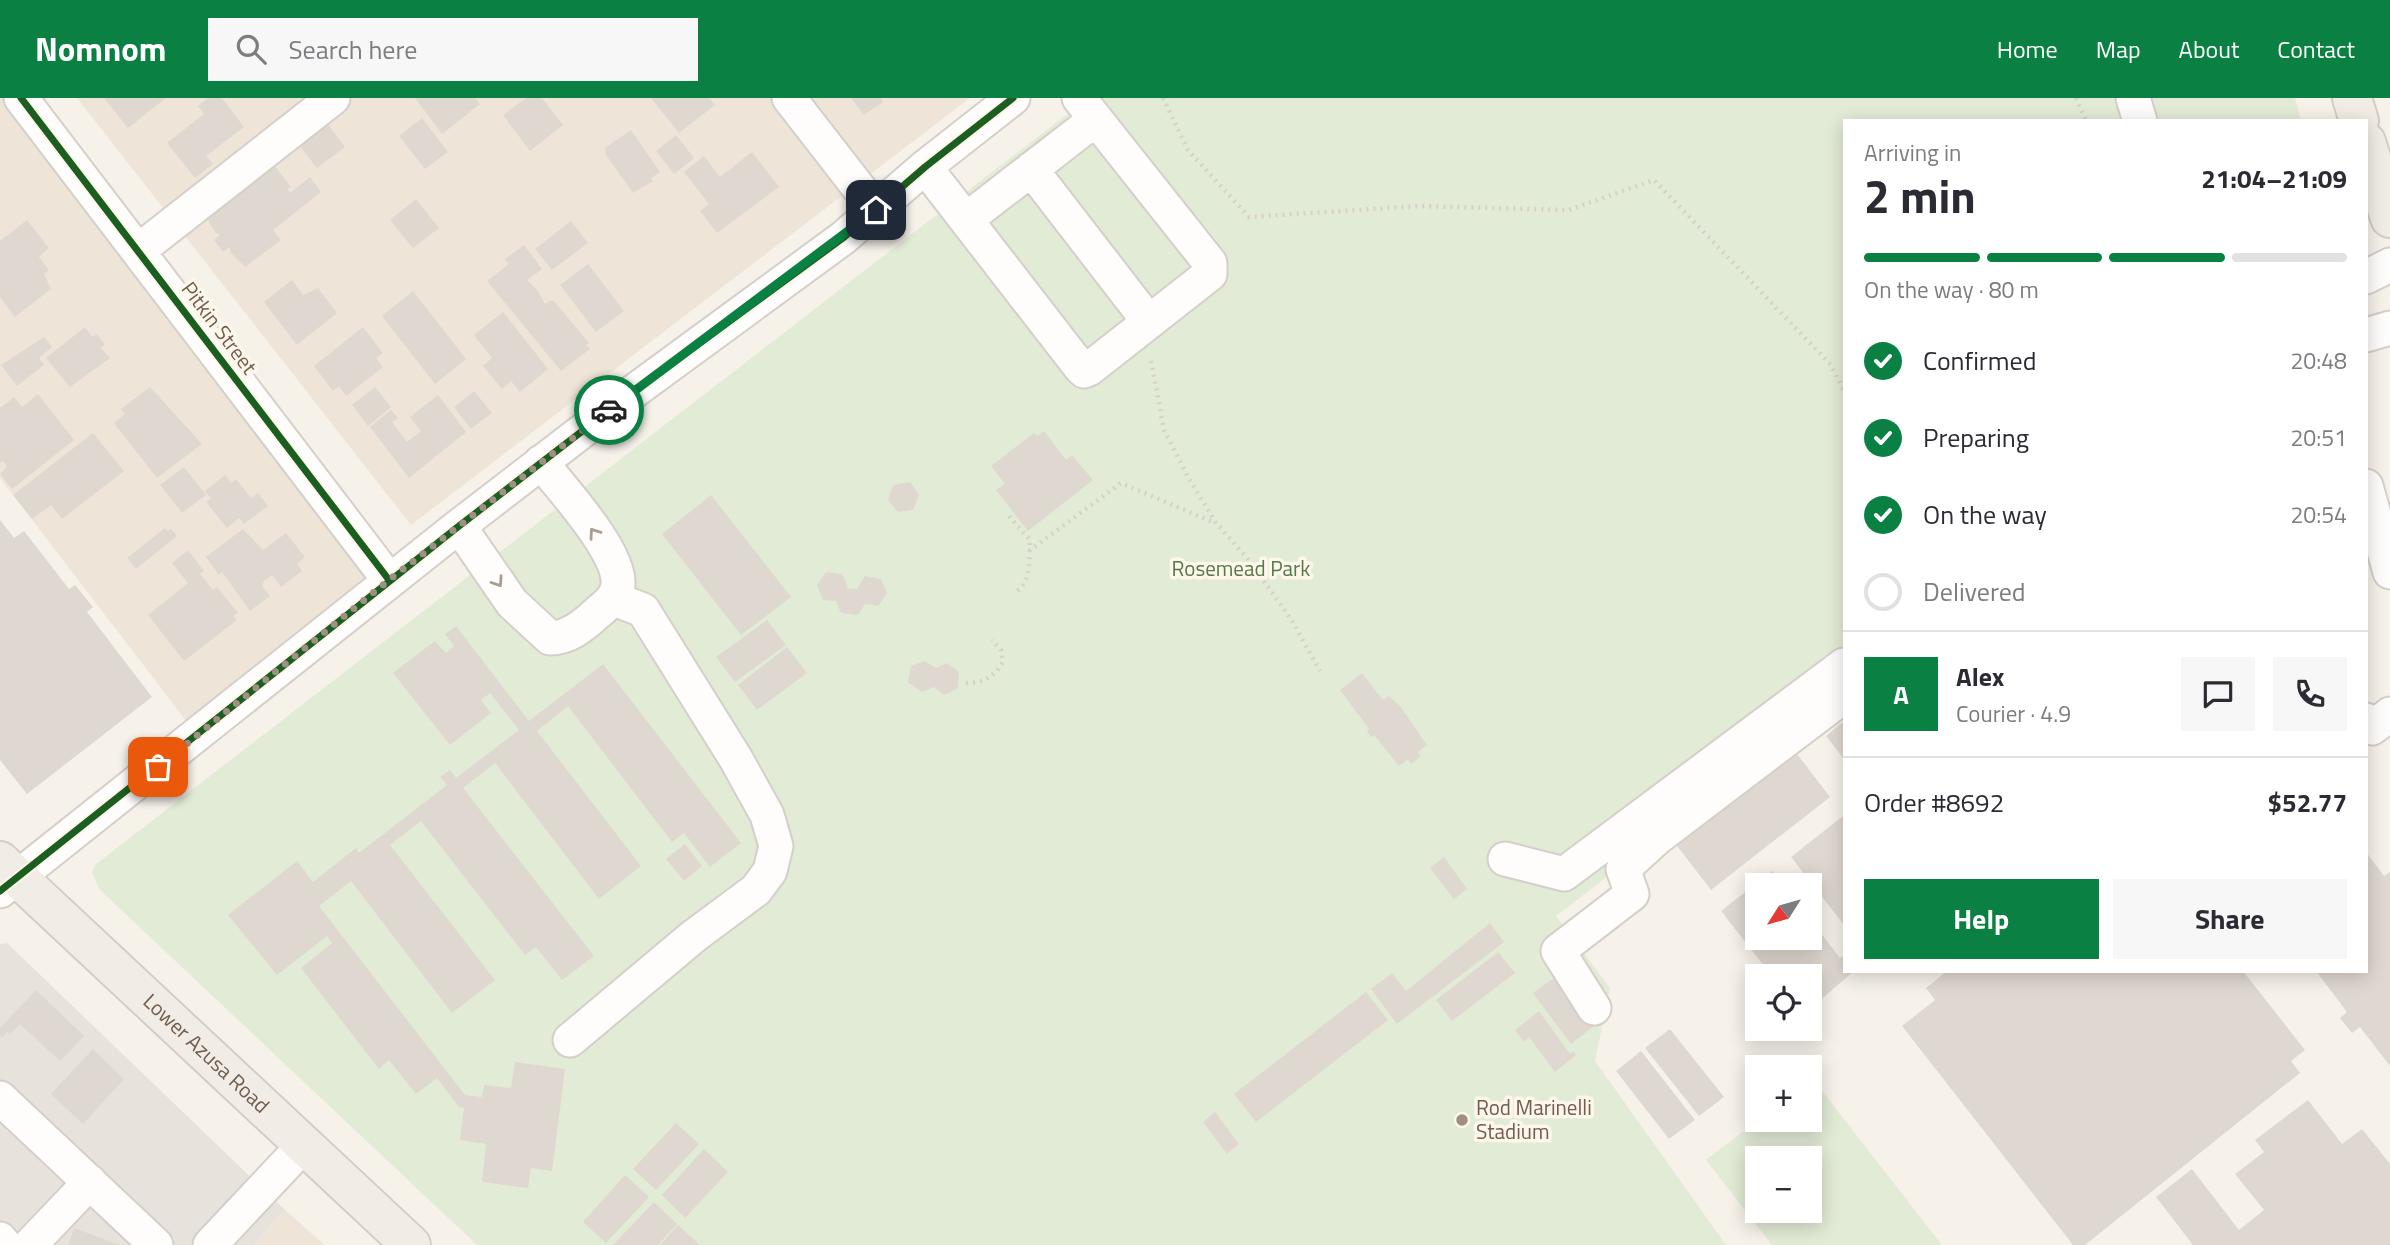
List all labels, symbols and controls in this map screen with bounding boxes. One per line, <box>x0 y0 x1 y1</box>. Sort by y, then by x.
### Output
search box <box>208 18 698 81</box>
text: Nomnom <box>35 24 166 74</box>
icon: search <box>232 30 270 68</box>
text: Search here <box>288 30 417 69</box>
text: Home <box>1997 31 2058 67</box>
text: Map <box>2096 31 2141 67</box>
text: About <box>2179 31 2239 67</box>
text: Contact <box>2277 31 2355 67</box>
text: Arriving in <box>1864 135 1961 170</box>
text: 21:04–21:09 <box>2201 159 2347 198</box>
text: 2 min <box>1864 161 1976 231</box>
pin <box>846 180 906 240</box>
icon: home <box>857 191 895 229</box>
text: On the way · 80 m <box>1864 272 2039 307</box>
street label: Pitkin Street <box>174 274 266 381</box>
text: Confirmed <box>1923 341 2037 380</box>
icon: check <box>1864 342 1902 380</box>
text: 20:48 <box>2290 343 2347 378</box>
courier <box>574 375 644 445</box>
icon: car <box>590 391 628 429</box>
text: Preparing <box>1923 418 2029 457</box>
icon: check <box>1864 419 1902 457</box>
text: 20:51 <box>2290 420 2347 455</box>
text: On the way <box>1923 495 2047 534</box>
icon: check <box>1864 496 1902 534</box>
text: 20:54 <box>2290 497 2347 532</box>
one-way arrow <box>590 528 602 541</box>
park label: Rosemead Park <box>1172 552 1310 584</box>
text: Delivered <box>1923 572 2026 611</box>
one-way arrow <box>490 574 502 587</box>
text: Alex <box>1956 657 2004 696</box>
button: chat <box>2181 657 2255 731</box>
button: phone <box>2273 657 2347 731</box>
text: A <box>1893 675 1909 714</box>
text: Courier · 4.9 <box>1956 696 2071 731</box>
pin <box>128 737 188 797</box>
icon: bag <box>139 748 177 786</box>
text: Order #8692 <box>1864 783 2004 822</box>
text: $52.77 <box>2268 783 2347 822</box>
north arrow <box>1745 873 1822 950</box>
map controls <box>1745 873 1822 1223</box>
button: Help <box>1864 879 2099 959</box>
button: Share <box>2113 879 2347 959</box>
button: locate <box>1745 964 1822 1041</box>
street label: Lower Azusa Road <box>136 985 277 1120</box>
button: + <box>1745 1055 1822 1132</box>
place label: Rod Marinelli Stadium <box>1476 1091 1592 1147</box>
marker: Rod Marinelli Stadium <box>1454 1112 1470 1128</box>
button: − <box>1745 1146 1822 1223</box>

